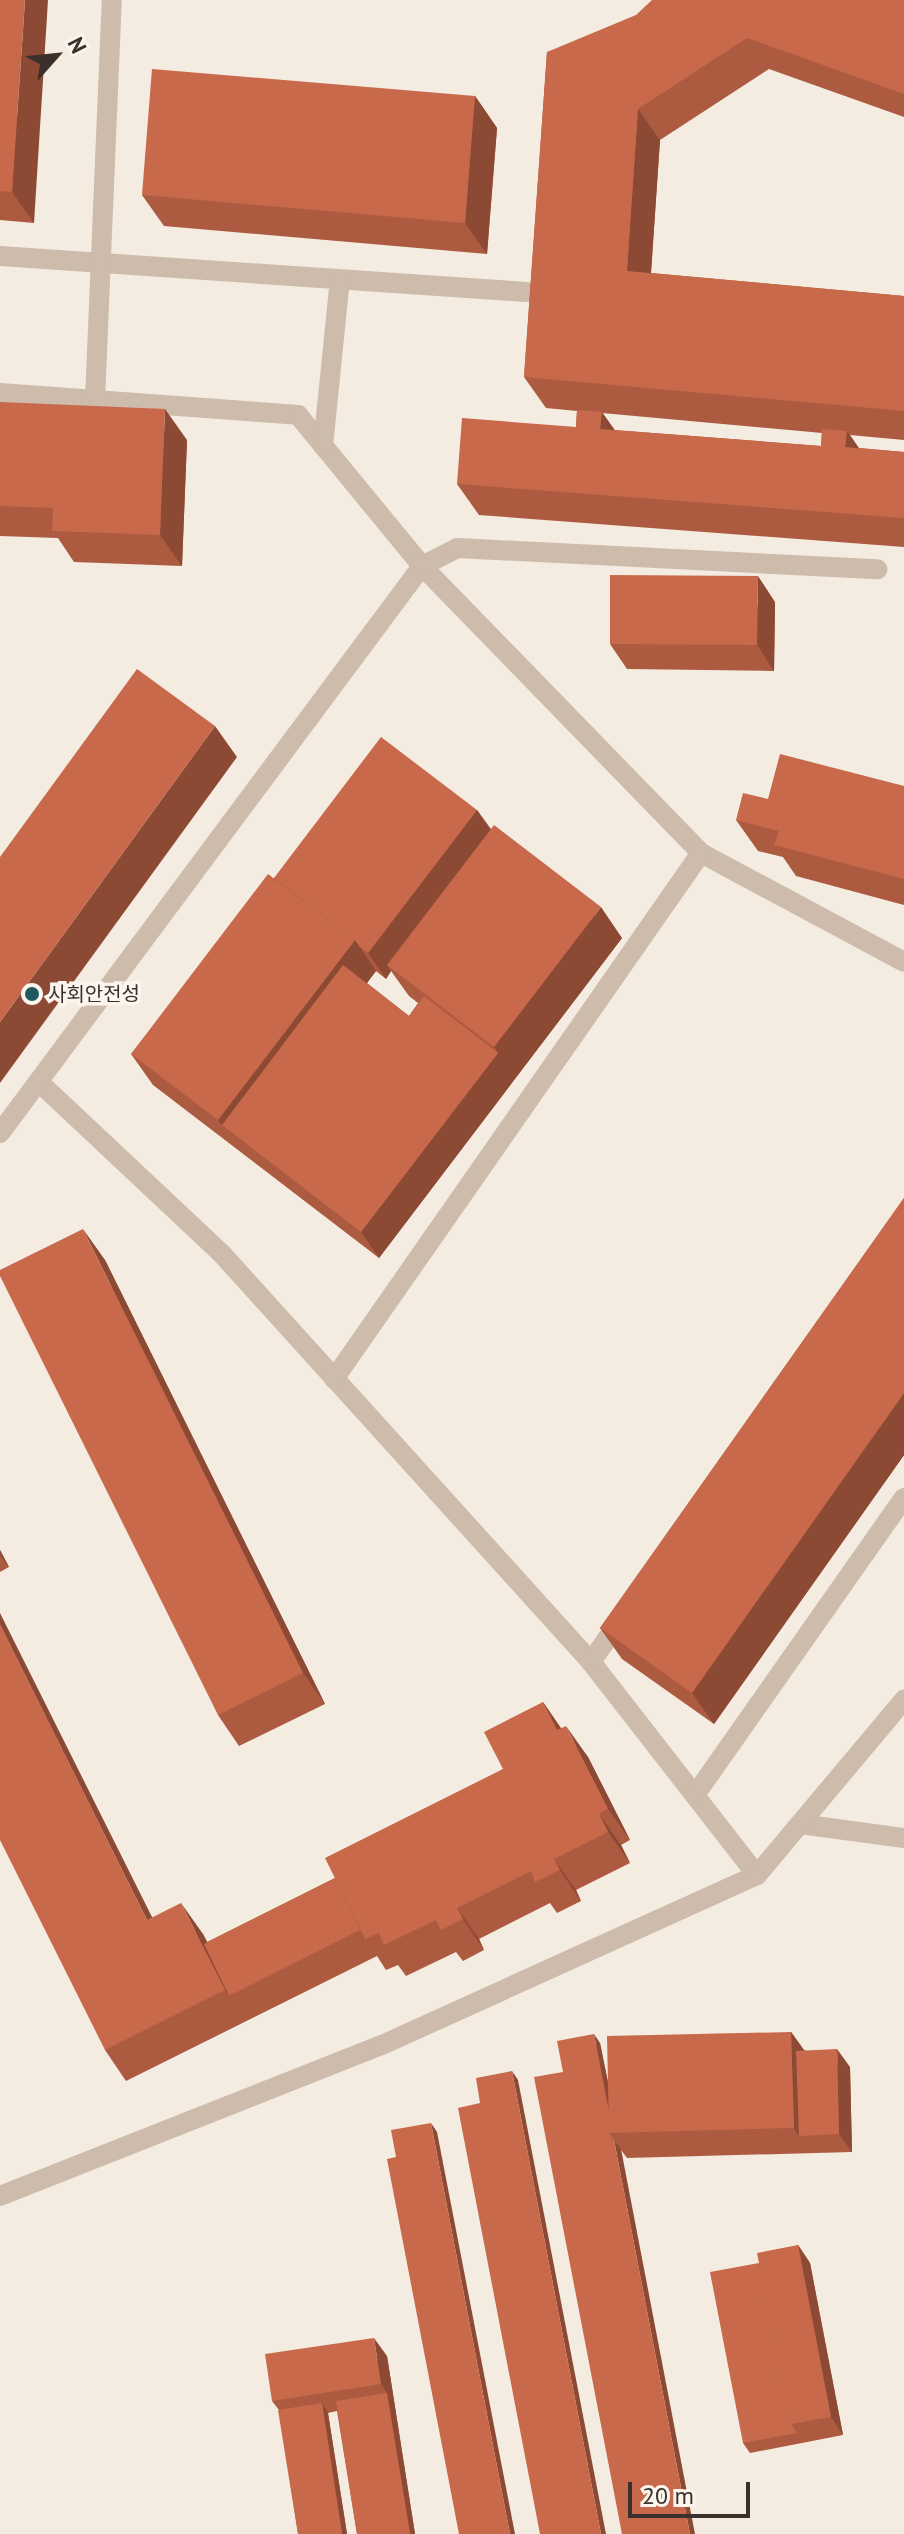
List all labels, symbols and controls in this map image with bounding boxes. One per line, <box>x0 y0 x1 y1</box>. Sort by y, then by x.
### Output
north arrow <box>16 16 96 96</box>
text: N <box>62 32 93 58</box>
place label: 사회안전성 <box>48 982 140 1006</box>
marker: 사회안전성 <box>23 985 41 1003</box>
scale bar <box>632 2466 754 2516</box>
text: 20 m <box>642 2480 694 2511</box>

